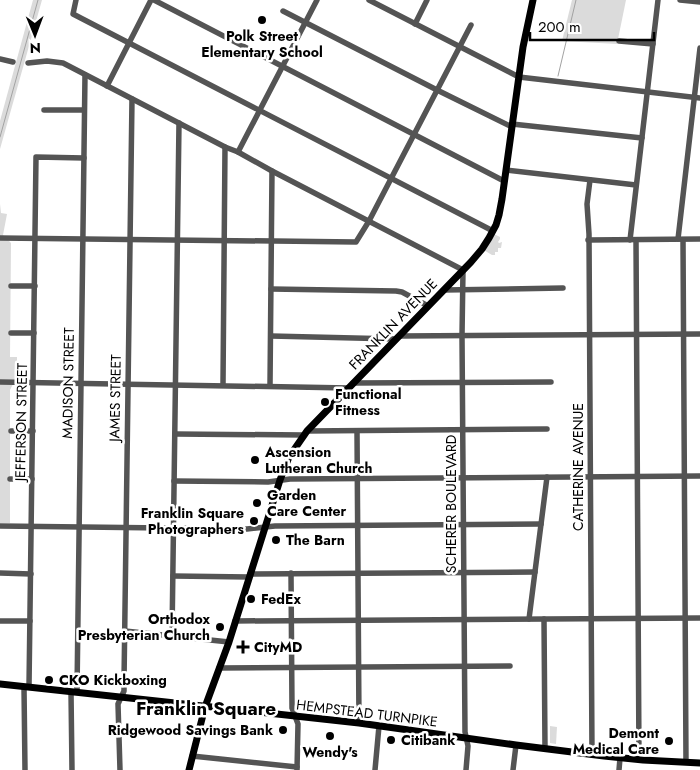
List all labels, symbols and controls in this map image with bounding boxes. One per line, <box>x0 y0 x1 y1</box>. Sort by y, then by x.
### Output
north arrow <box>10 10 60 60</box>
scale bar <box>530 10 654 42</box>
marker: Polk Street Elementary School <box>256 14 268 26</box>
text: 200 m <box>538 16 581 38</box>
place label: Polk Street Elementary School <box>201 26 323 62</box>
text: N <box>29 38 41 58</box>
street label: FRANKLIN AVENUE <box>344 274 442 374</box>
street label: MADISON STREET <box>57 327 79 439</box>
street label: JAMES STREET <box>104 354 126 444</box>
street label: JEFFERSON STREET <box>10 362 32 483</box>
place label: Functional Fitness <box>335 384 401 420</box>
marker: Functional Fitness <box>319 396 331 408</box>
street label: CATHERINE AVENUE <box>568 403 588 531</box>
street label: SCHERER BOULEVARD <box>441 435 461 573</box>
place label: Ascension Lutheran Church <box>264 442 372 478</box>
marker: Ascension Lutheran Church <box>249 454 261 466</box>
place label: Garden Care Center <box>267 485 346 521</box>
marker: Garden Care Center <box>251 497 263 509</box>
place label: Franklin Square Photographers <box>141 503 245 539</box>
marker: Franklin Square Photographers <box>248 515 260 527</box>
place label: The Barn <box>286 530 345 550</box>
marker: The Barn <box>270 534 282 546</box>
place label: FedEx <box>261 589 301 609</box>
marker: FedEx <box>245 593 257 605</box>
place label: Orthodox Presbyterian Church <box>78 609 211 645</box>
marker: Orthodox Presbyterian Church <box>214 621 226 633</box>
place label: CityMD <box>254 637 302 657</box>
marker: CityMD <box>236 640 250 654</box>
place label: CKO Kickboxing <box>59 670 167 690</box>
marker: CKO Kickboxing <box>43 674 55 686</box>
street label: HEMPSTEAD TURNPIKE <box>295 694 439 732</box>
district label: Franklin Square <box>136 695 276 722</box>
place label: Ridgewood Savings Bank <box>108 720 273 740</box>
place label: Demont Medical Care <box>573 723 660 759</box>
marker: Ridgewood Savings Bank <box>277 724 289 736</box>
marker: Wendy's <box>324 730 336 742</box>
place label: Citibank <box>401 730 455 750</box>
marker: Citibank <box>385 734 397 746</box>
marker: Demont Medical Care <box>663 735 675 747</box>
place label: Wendy's <box>302 742 358 762</box>

